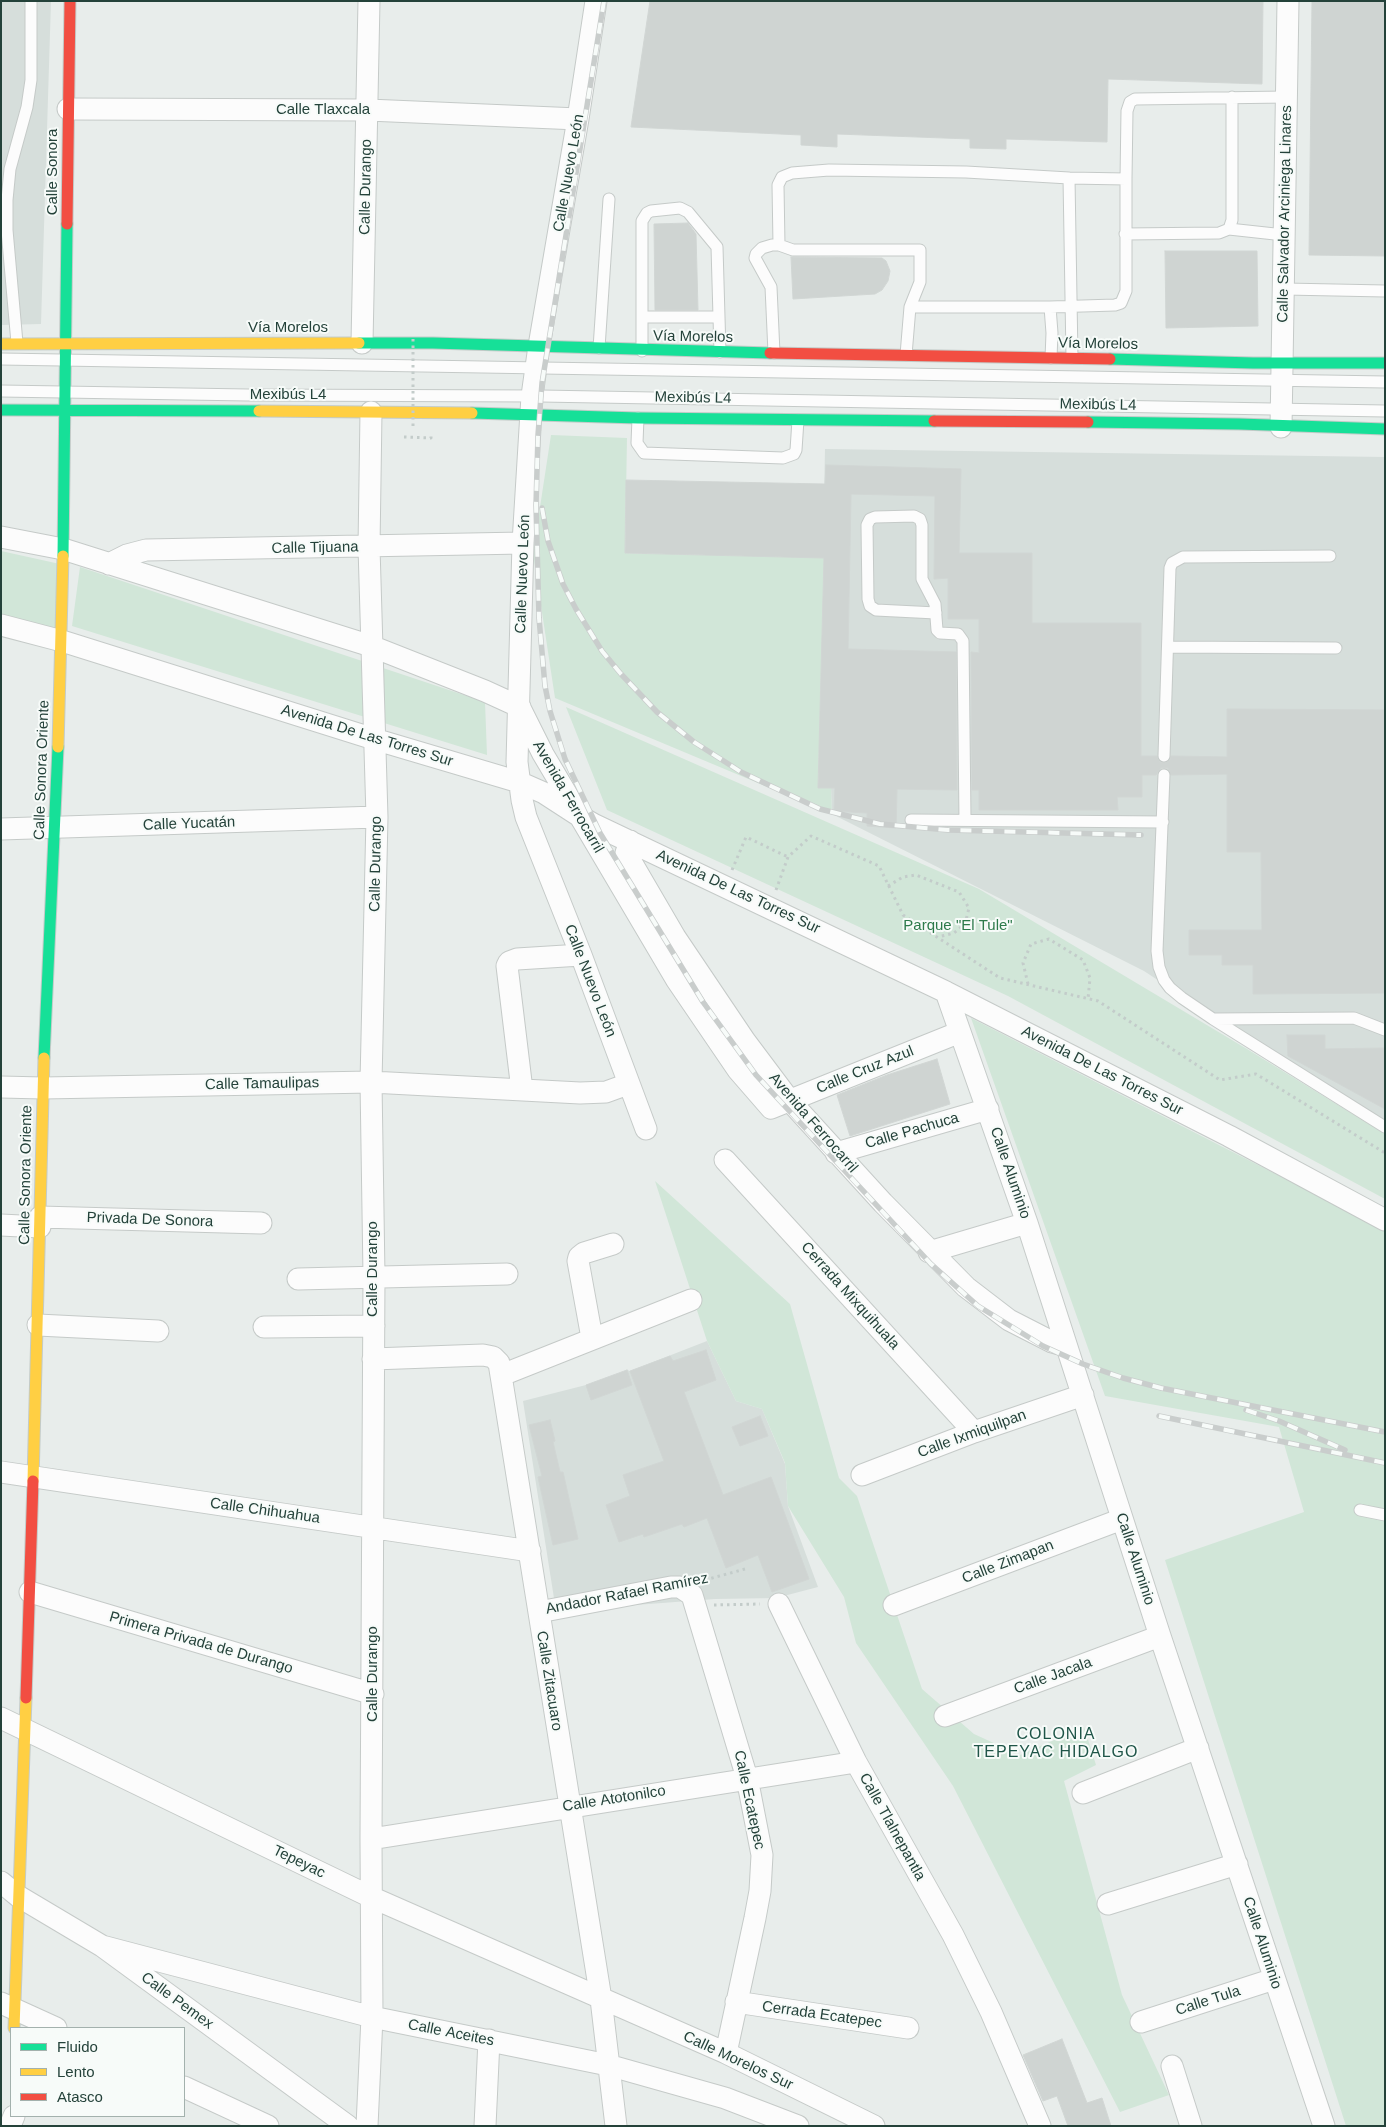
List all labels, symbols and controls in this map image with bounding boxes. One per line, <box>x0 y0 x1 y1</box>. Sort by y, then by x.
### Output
street label: Calle Tlaxcala <box>276 101 370 119</box>
street label: Calle Salvador Arciniega Linares <box>1274 105 1296 323</box>
street label: Calle Nuevo León <box>550 113 588 233</box>
street label: Calle Sonora <box>44 129 62 215</box>
street label: Calle Durango <box>356 139 376 235</box>
street label: Vía Morelos <box>248 319 328 337</box>
street label: Vía Morelos <box>653 327 733 347</box>
street label: Vía Morelos <box>1058 334 1138 354</box>
street label: Mexibús L4 <box>250 386 326 404</box>
street label: Mexibús L4 <box>654 388 732 408</box>
street label: Mexibús L4 <box>1059 395 1137 415</box>
street label: Calle Nuevo León <box>512 514 534 634</box>
street label: Calle Tijuana <box>271 538 359 558</box>
street label: Calle Sonora Oriente <box>31 700 53 840</box>
street label: Avenida De Las Torres Sur <box>279 701 455 771</box>
street label: Avenida Ferrocarril <box>529 738 607 856</box>
street label: Calle Yucatán <box>142 813 236 835</box>
street label: Calle Durango <box>366 816 386 912</box>
street label: Avenida De Las Torres Sur <box>653 846 823 938</box>
park label: Parque "El Tule" <box>903 917 1013 935</box>
street label: Calle Nuevo León <box>560 922 620 1040</box>
street label: Avenida De Las Torres Sur <box>1018 1022 1186 1120</box>
street label: Calle Cruz Azul <box>814 1042 916 1098</box>
street label: Avenida Ferrocarril <box>765 1069 861 1177</box>
street label: Calle Tamaulipas <box>205 1074 319 1094</box>
street label: Calle Sonora Oriente <box>16 1105 36 1245</box>
street label: Calle Pachuca <box>863 1109 961 1153</box>
street label: Calle Aluminio <box>986 1125 1034 1221</box>
street label: Privada De Sonora <box>86 1209 214 1231</box>
street label: Calle Durango <box>364 1221 382 1317</box>
street label: Cerrada Mixquihuala <box>797 1239 903 1353</box>
street label: Calle Ixmiquilpan <box>915 1406 1029 1462</box>
street label: Calle Chihuahua <box>209 1494 321 1528</box>
street label: Calle Aluminio <box>1112 1511 1158 1607</box>
street label: Calle Zimapan <box>960 1536 1056 1588</box>
street label: Andador Rafael Ramírez <box>544 1569 710 1619</box>
street label: Primera Privada de Durango <box>107 1608 295 1678</box>
street label: Calle Durango <box>364 1626 382 1722</box>
street label: Calle Zitacuaro <box>532 1630 566 1732</box>
street label: Calle Jacala <box>1012 1654 1094 1698</box>
district label: COLONIA TEPEYAC HIDALGO <box>972 1725 1140 1763</box>
street label: Calle Ecatepec <box>730 1749 768 1851</box>
street label: Calle Tlalnepantla <box>855 1770 929 1884</box>
street label: Calle Atotonilco <box>561 1782 667 1816</box>
street label: Tepeyac <box>270 1842 328 1882</box>
street label: Calle Aluminio <box>1239 1895 1285 1991</box>
street label: Calle Pemex <box>137 1969 217 2033</box>
street label: Calle Tula <box>1173 1982 1243 2020</box>
street label: Cerrada Ecatepec <box>761 1998 883 2032</box>
street label: Calle Aceites <box>406 2016 496 2050</box>
legend <box>10 2027 185 2117</box>
street label: Calle Morelos Sur <box>680 2028 796 2094</box>
text: Fluido <box>57 2038 98 2055</box>
text: Lento <box>57 2063 95 2080</box>
text: Atasco <box>57 2088 103 2105</box>

